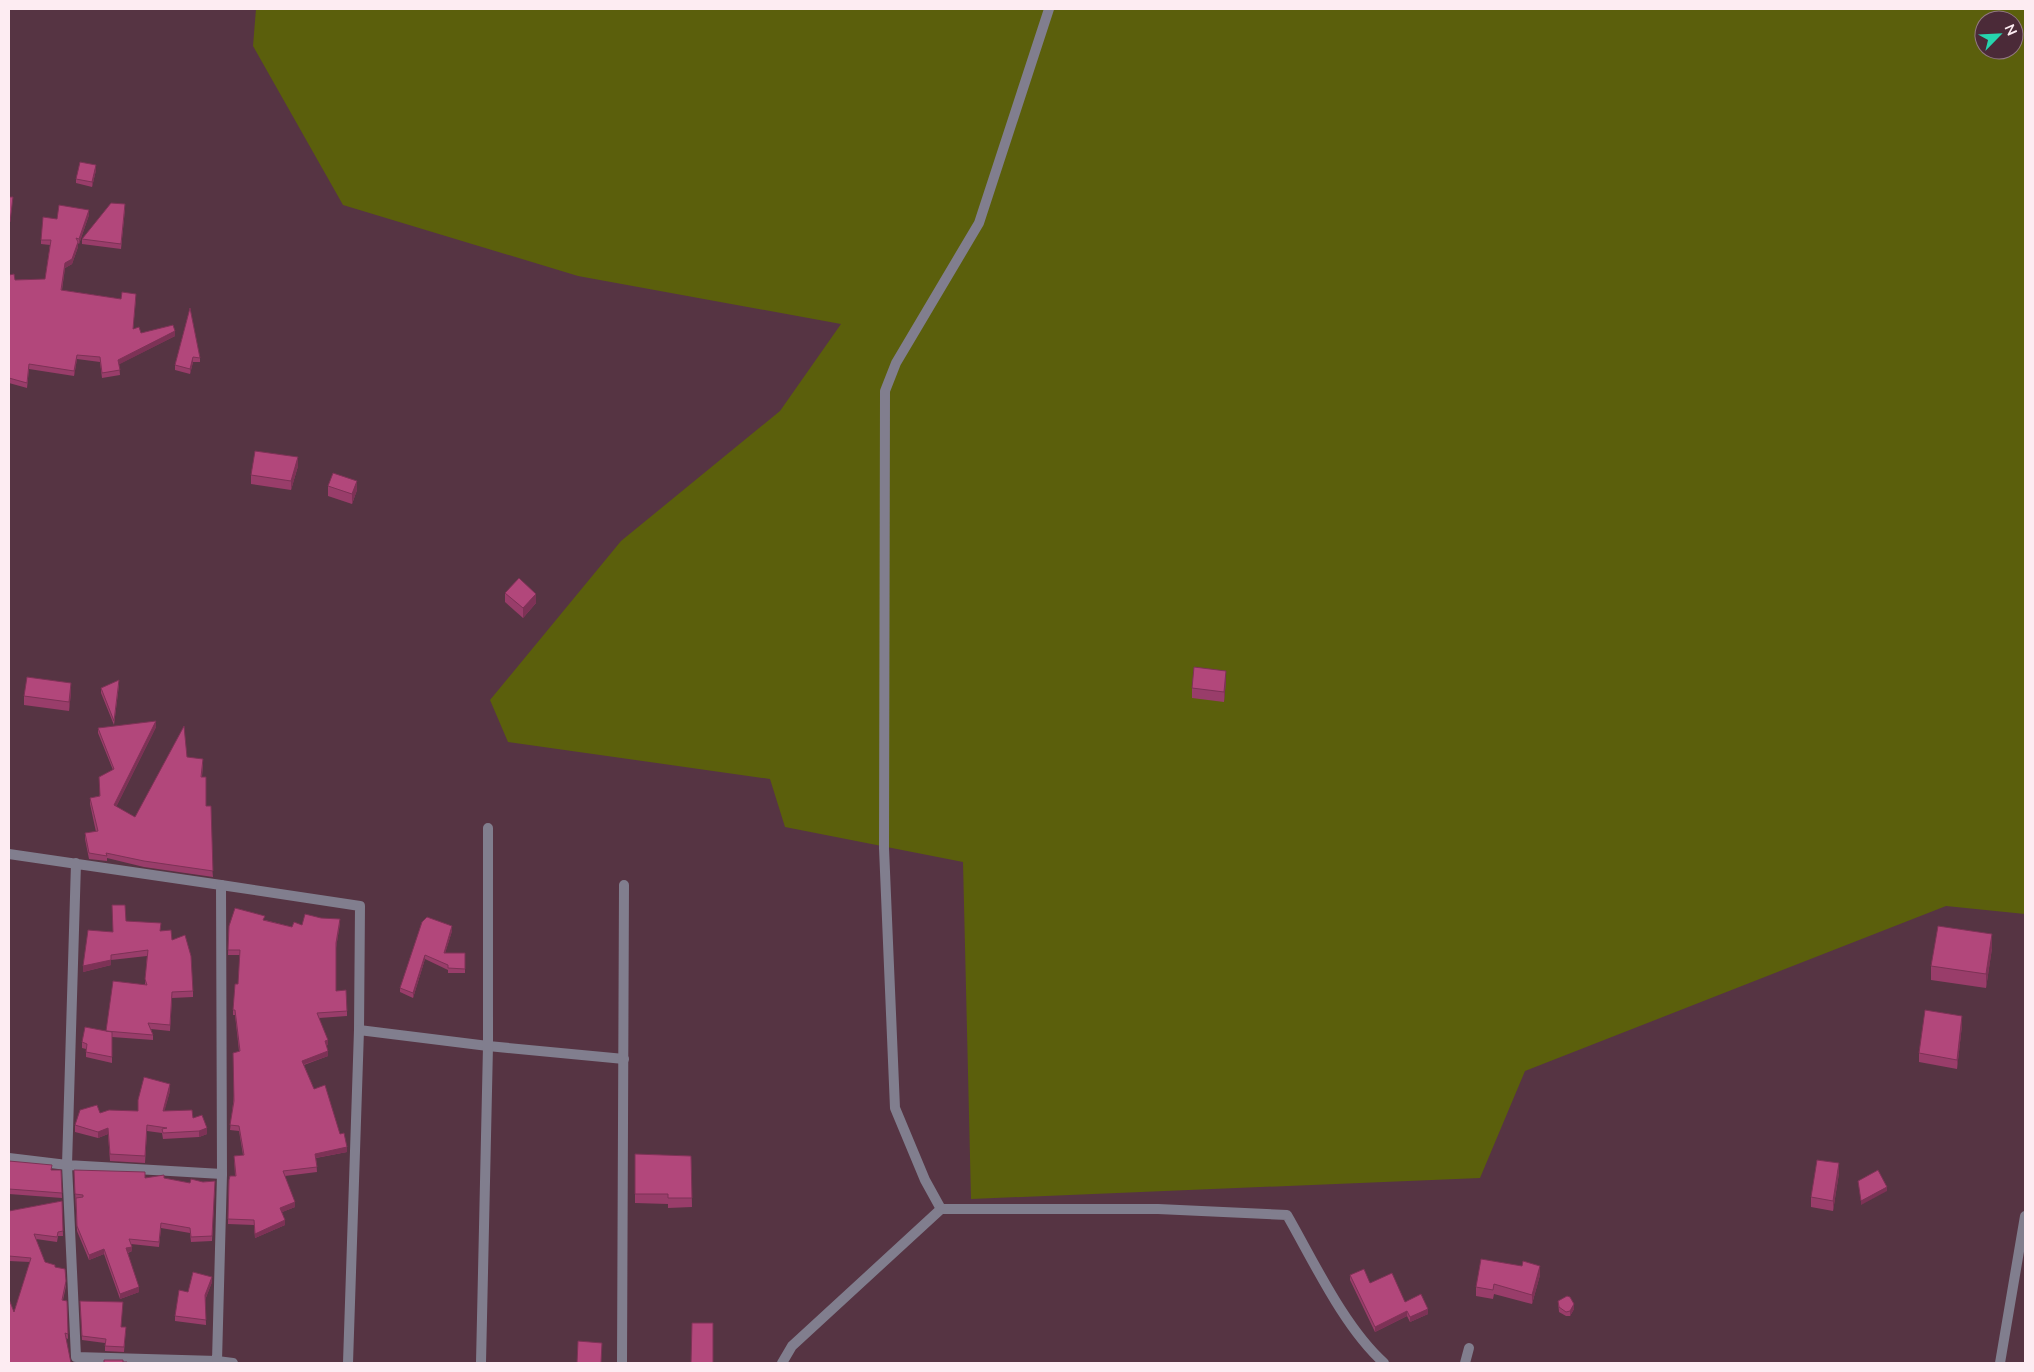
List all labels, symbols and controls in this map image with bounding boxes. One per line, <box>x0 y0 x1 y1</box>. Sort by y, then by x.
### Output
north arrow <box>1974 10 2024 60</box>
text: N <box>2001 21 2021 38</box>

